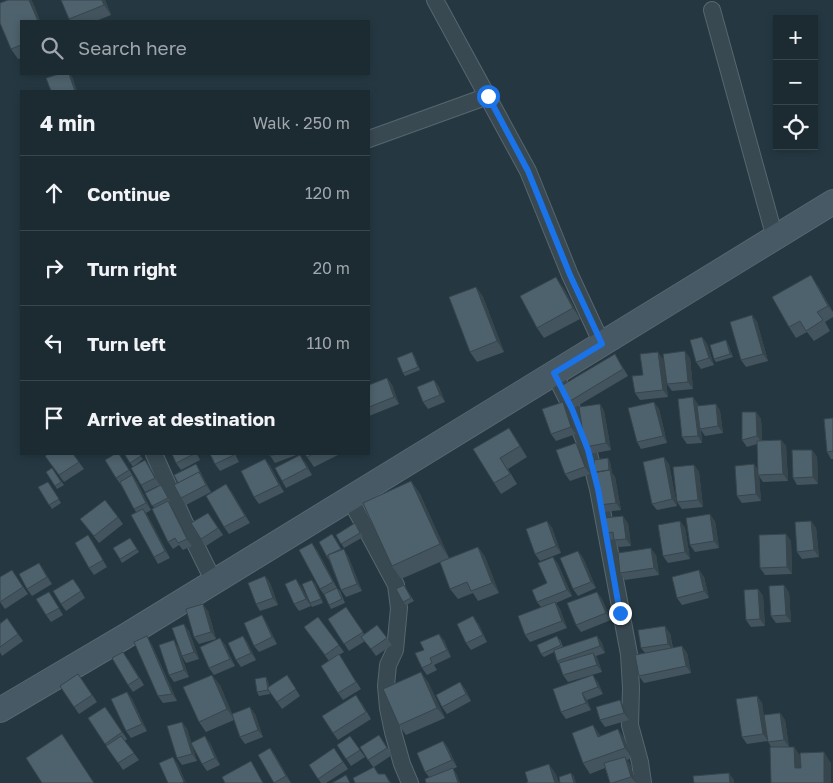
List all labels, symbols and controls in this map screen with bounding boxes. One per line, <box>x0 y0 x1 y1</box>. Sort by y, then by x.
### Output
map controls <box>773 15 818 150</box>
button: + <box>773 15 818 60</box>
search box <box>20 20 370 75</box>
icon: search <box>38 34 66 62</box>
text: Search here <box>78 36 187 59</box>
button: − <box>773 60 818 105</box>
route start <box>477 85 500 108</box>
button: locate <box>773 105 818 150</box>
text: 4 min <box>40 110 95 136</box>
text: Walk · 250 m <box>253 113 350 133</box>
icon: ahead <box>40 179 68 207</box>
text: Continue <box>87 182 170 205</box>
text: 120 m <box>305 183 350 203</box>
icon: right <box>40 254 68 282</box>
text: Turn right <box>87 257 177 280</box>
text: 20 m <box>313 258 350 278</box>
icon: left <box>40 329 68 357</box>
text: Turn left <box>87 332 166 355</box>
text: 110 m <box>306 333 350 353</box>
icon: arrive <box>40 404 68 432</box>
text: Arrive at destination <box>87 407 275 430</box>
route end <box>609 602 632 625</box>

